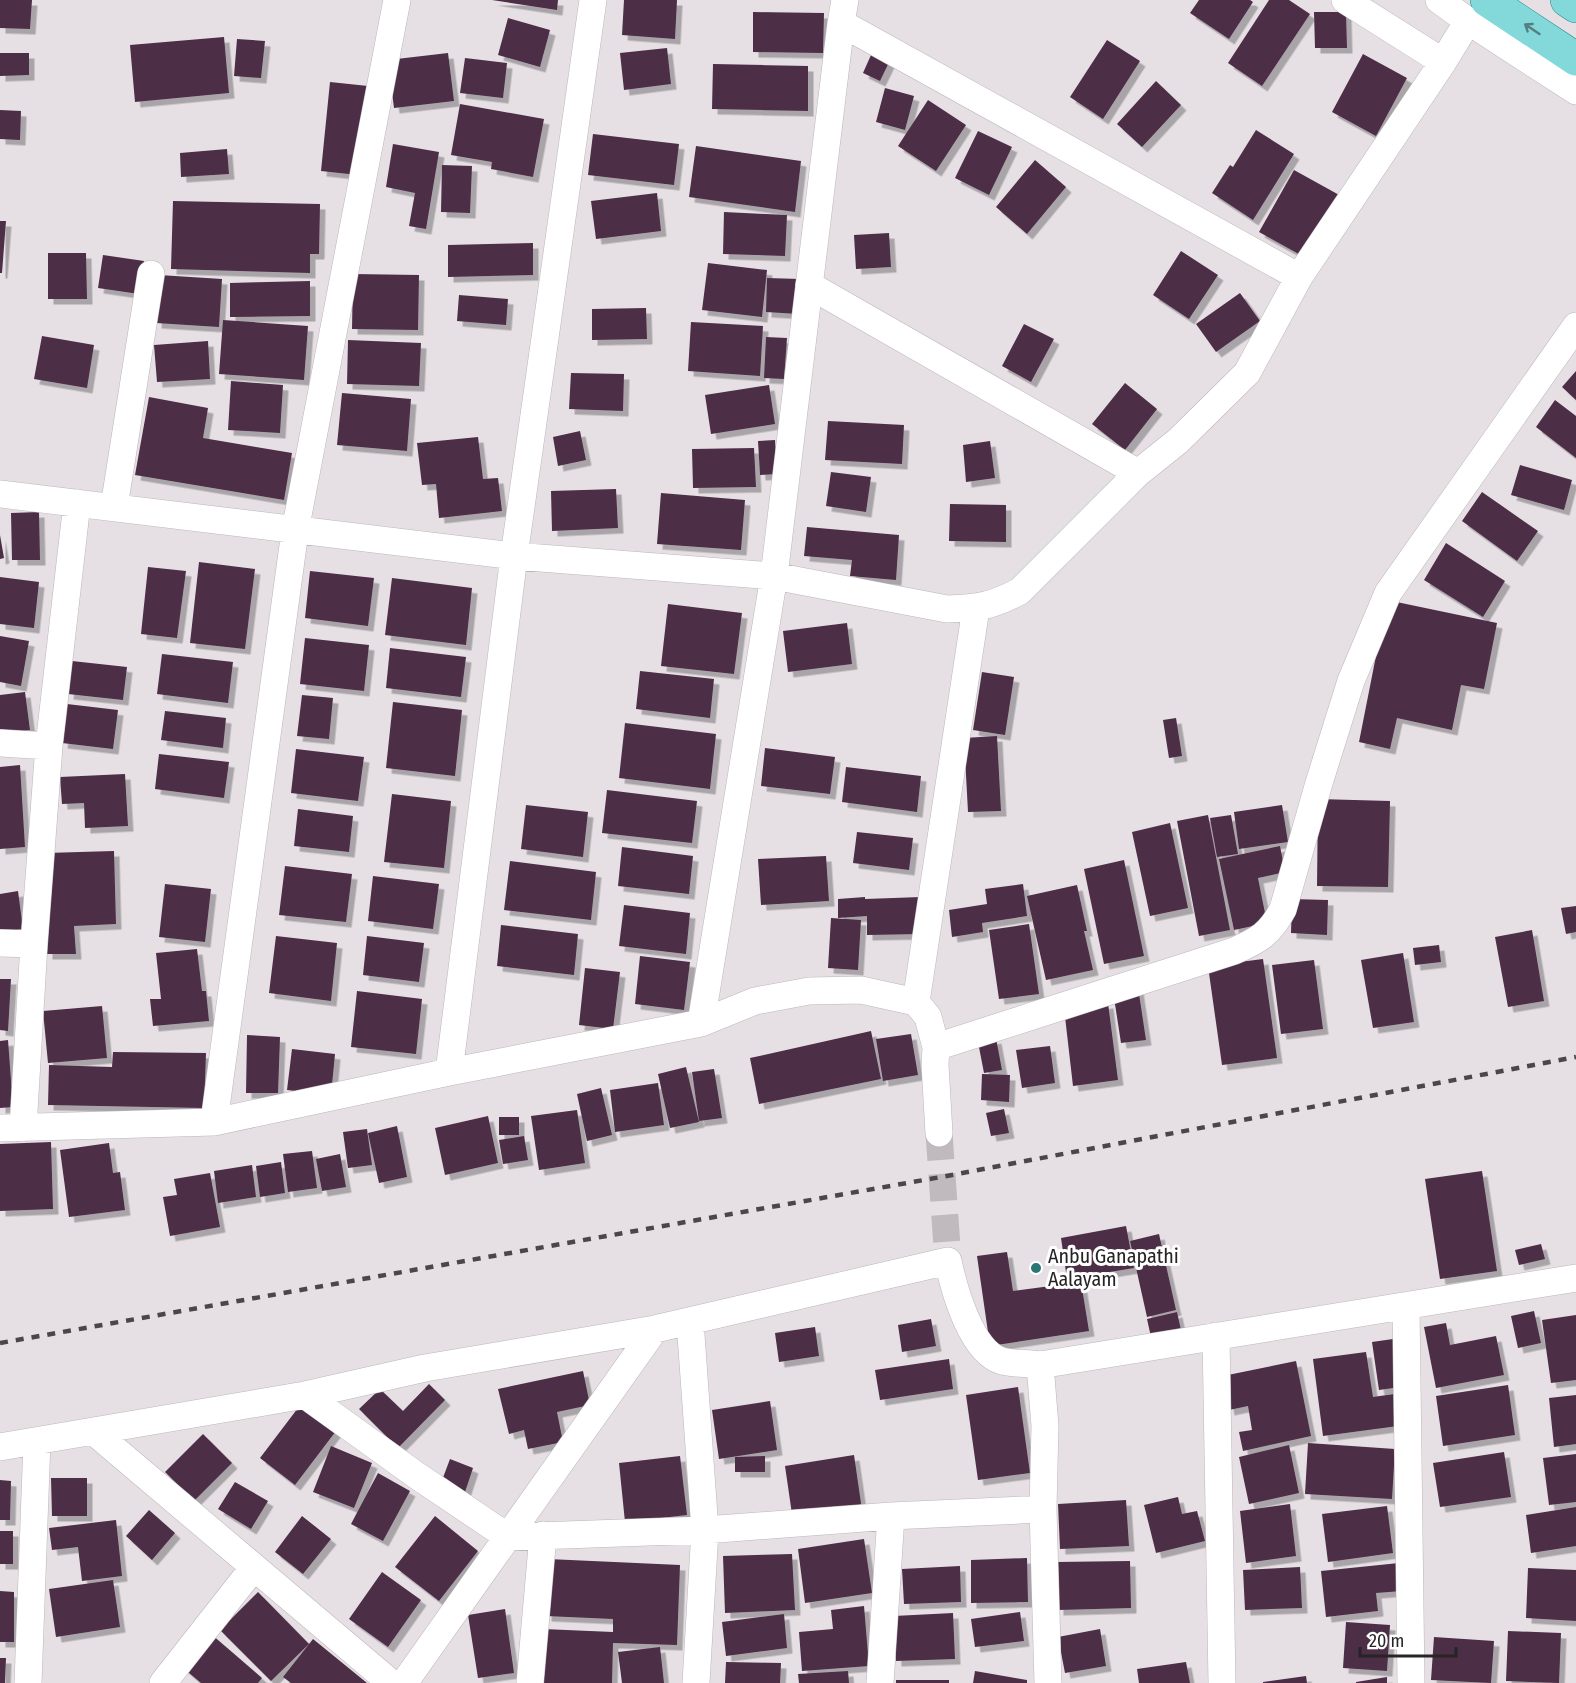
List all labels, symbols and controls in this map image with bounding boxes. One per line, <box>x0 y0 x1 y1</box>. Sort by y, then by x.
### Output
one-way arrow <box>1523 23 1540 36</box>
place label: Anbu Ganapathi Aalayam <box>1048 1244 1179 1291</box>
marker: Anbu Ganapathi Aalayam <box>1029 1261 1043 1275</box>
scale bar <box>1360 1620 1456 1658</box>
text: 20 m <box>1369 1630 1404 1652</box>

